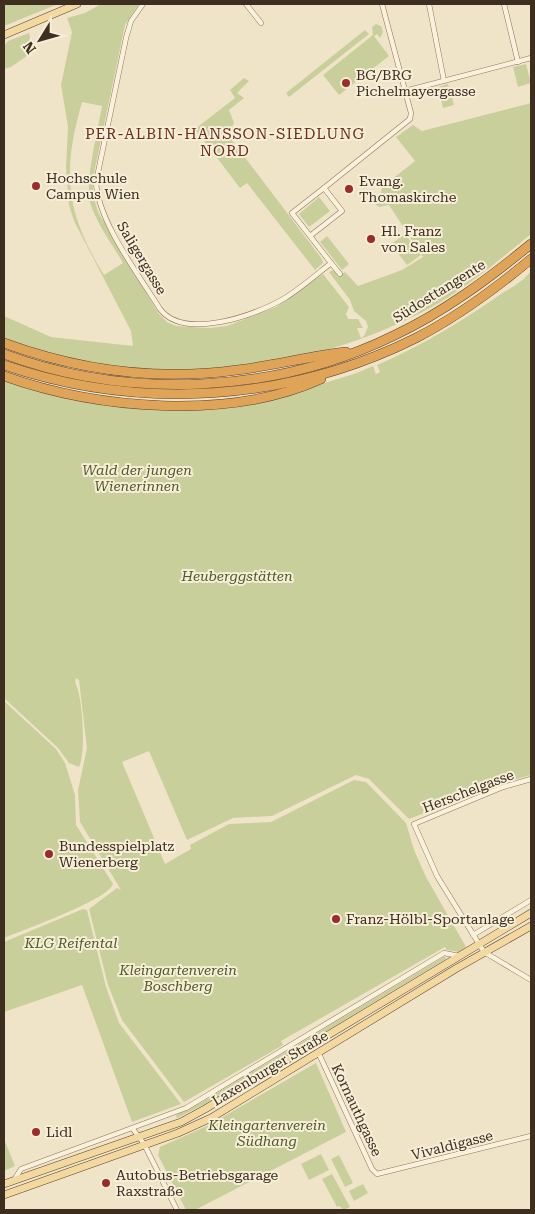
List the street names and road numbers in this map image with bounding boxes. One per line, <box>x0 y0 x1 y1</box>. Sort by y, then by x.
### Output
street label: Saligergasse <box>114 219 170 298</box>
street label: Südosttangente <box>390 256 488 326</box>
street label: Herschelgasse <box>420 766 516 816</box>
street label: Laxenburger Straße <box>209 1027 331 1109</box>
street label: Kornauthgasse <box>329 1061 386 1159</box>
street label: Vivaldigasse <box>410 1127 495 1163</box>

